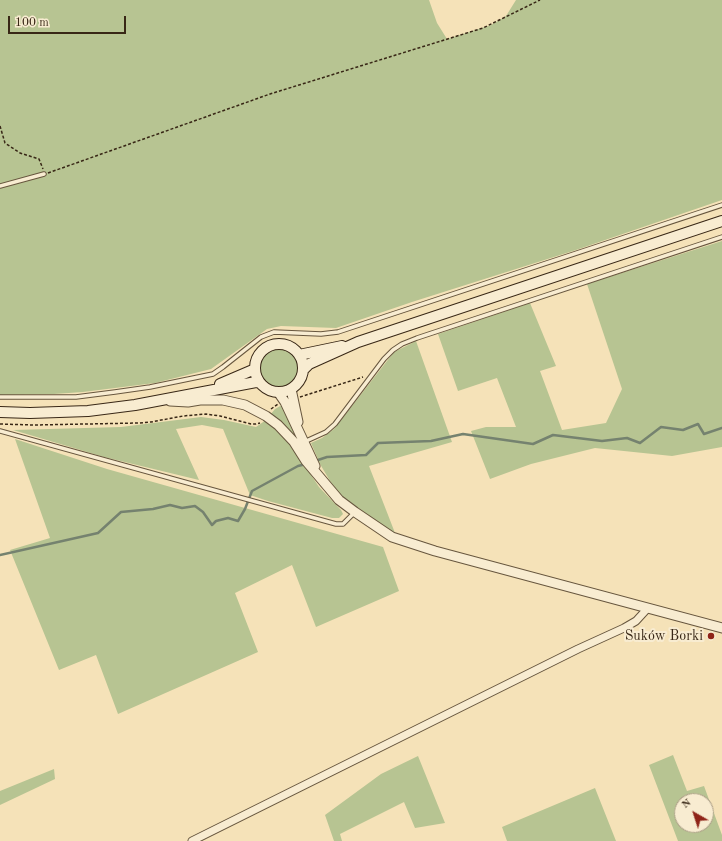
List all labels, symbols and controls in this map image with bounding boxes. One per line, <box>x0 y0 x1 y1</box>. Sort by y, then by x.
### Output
scale bar <box>10 8 128 34</box>
text: 100 m <box>15 17 49 29</box>
place label: Suków Borki <box>625 628 703 644</box>
marker: Suków Borki <box>706 631 716 641</box>
north arrow <box>674 793 714 833</box>
text: N <box>680 797 693 811</box>

